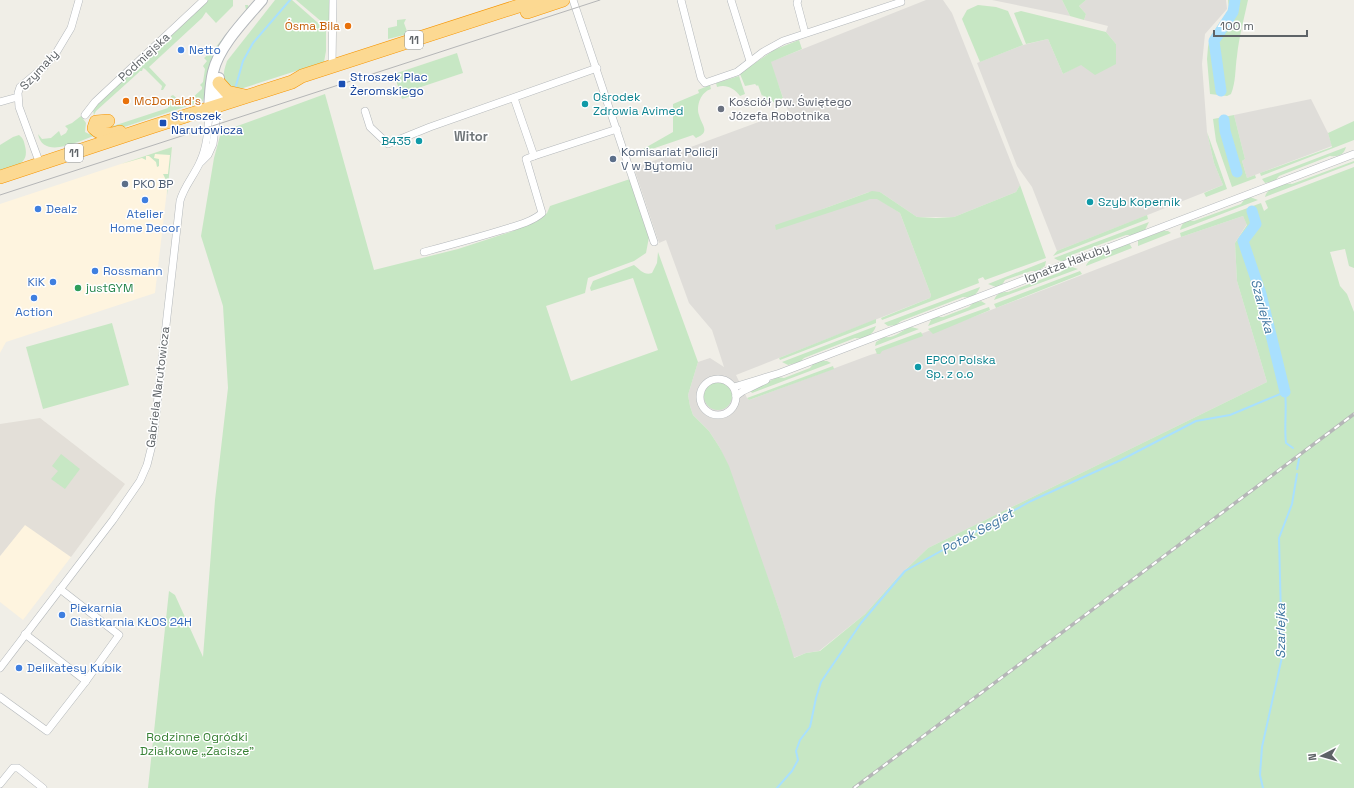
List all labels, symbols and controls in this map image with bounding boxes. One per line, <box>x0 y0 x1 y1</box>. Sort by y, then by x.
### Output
scale bar <box>1214 12 1307 38</box>
place label: Ósma Bila <box>285 18 340 34</box>
text: 100 m <box>1220 18 1254 34</box>
marker: Ósma Bila <box>343 21 353 31</box>
street label: Podmiejska <box>115 29 173 85</box>
road number: 11 <box>405 31 423 49</box>
place label: Netto <box>189 42 221 58</box>
marker: Netto <box>176 45 186 55</box>
street label: Szymały <box>16 46 62 94</box>
place label: Stroszek Plac Żeromskiego <box>350 69 428 99</box>
marker: Stroszek Plac Żeromskiego <box>337 79 347 89</box>
place label: Ośrodek Zdrowia Avimed <box>593 89 683 119</box>
place label: McDonald's <box>134 93 201 109</box>
place label: Kościół pw. Świętego Józefa Robotnika <box>729 94 852 124</box>
marker: McDonald's <box>121 96 131 106</box>
marker: Ośrodek Zdrowia Avimed <box>580 99 590 109</box>
marker: Kościół pw. Świętego Józefa Robotnika <box>716 104 726 114</box>
place label: Stroszek Narutowicza <box>171 108 243 138</box>
marker: Stroszek Narutowicza <box>158 118 168 128</box>
district label: Witor <box>454 128 488 145</box>
place label: B435 <box>381 133 411 149</box>
marker: B435 <box>414 136 424 146</box>
road number: 11 <box>65 144 83 162</box>
place label: Komisariat Policji V w Bytomiu <box>621 144 718 174</box>
marker: Komisariat Policji V w Bytomiu <box>608 154 618 164</box>
place label: PKO BP <box>133 176 173 192</box>
marker: PKO BP <box>120 179 130 189</box>
place label: Szyb Kopernik <box>1098 194 1181 210</box>
marker: Atelier Home Decor <box>140 195 150 205</box>
marker: Szyb Kopernik <box>1085 197 1095 207</box>
place label: Dealz <box>46 201 77 217</box>
marker: Dealz <box>33 204 43 214</box>
place label: Atelier Home Decor <box>110 206 180 236</box>
street label: Ignatza Hakuby <box>1022 239 1112 287</box>
place label: Rossmann <box>103 263 163 279</box>
marker: Rossmann <box>90 266 100 276</box>
place label: KiK <box>27 274 46 290</box>
marker: KiK <box>48 277 58 287</box>
water label: Szarlejka <box>1247 277 1278 336</box>
place label: justGYM <box>85 280 133 296</box>
marker: justGYM <box>73 283 83 293</box>
marker: Action <box>29 293 39 303</box>
place label: Action <box>15 304 53 320</box>
street label: Gabriela Narutowicza <box>143 325 173 449</box>
place label: EPCO Polska Sp. z o.o <box>926 352 996 382</box>
marker: EPCO Polska Sp. z o.o <box>913 362 923 372</box>
water label: Potok Segiet <box>938 504 1017 558</box>
place label: Piekarnia Ciastkarnia KŁOS 24H <box>70 600 192 630</box>
water label: Szarlejka <box>1272 603 1289 659</box>
marker: Piekarnia Ciastkarnia KŁOS 24H <box>57 610 67 620</box>
place label: Delikatesy Kubik <box>27 660 122 676</box>
marker: Delikatesy Kubik <box>14 663 24 673</box>
park label: Rodzinne Ogródki Działkowe „Zacisze” <box>140 729 254 759</box>
north arrow <box>1302 736 1342 776</box>
text: N <box>1305 753 1319 761</box>

